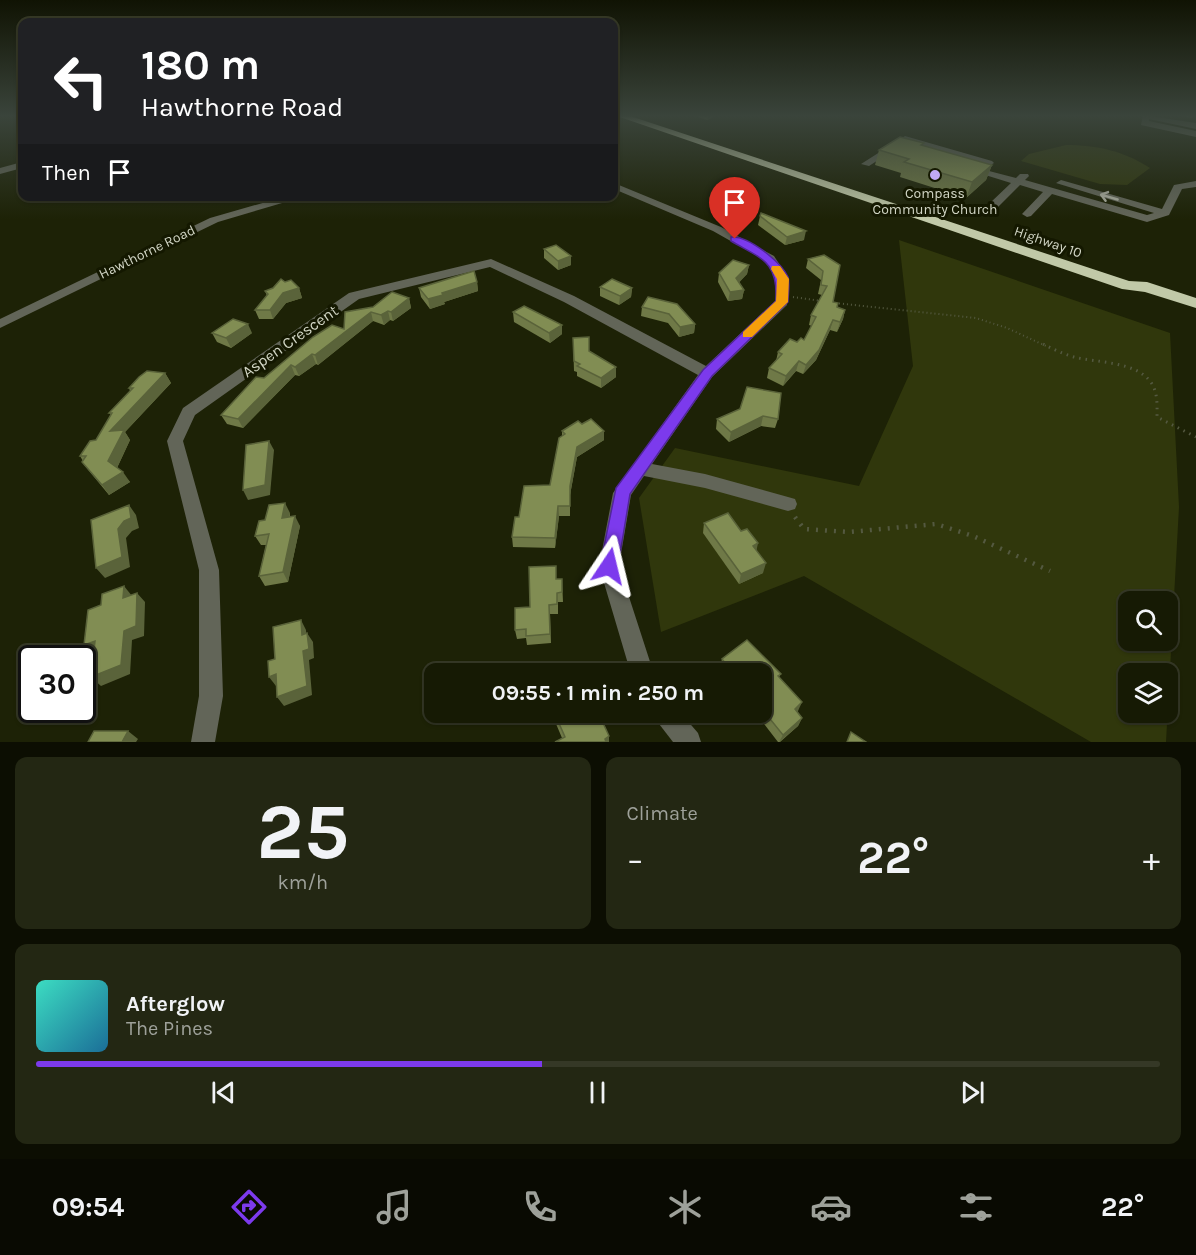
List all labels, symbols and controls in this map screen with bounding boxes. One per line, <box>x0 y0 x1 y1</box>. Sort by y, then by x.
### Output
text: 180 m <box>141 40 260 90</box>
icon: left <box>42 42 120 120</box>
text: Hawthorne Road <box>141 91 343 123</box>
icon: arrive <box>103 156 136 189</box>
text: Then <box>42 160 91 186</box>
marker: Compass Community Church <box>928 168 942 182</box>
pin <box>709 177 760 239</box>
place label: Compass Community Church <box>873 185 997 218</box>
icon: arrive <box>718 186 751 219</box>
one-way arrow <box>1099 191 1118 202</box>
street label: Hawthorne Road <box>96 221 198 283</box>
street label: Highway 10 <box>1012 222 1084 262</box>
street label: Aspen Crescent <box>238 301 342 381</box>
position arrow <box>577 534 641 598</box>
map controls <box>1118 591 1178 723</box>
button: search <box>1118 591 1178 651</box>
speed limit sign: 30 <box>18 645 96 723</box>
button: layers <box>1118 663 1178 723</box>
text: 09:55 · 1 min · 250 m <box>492 680 704 706</box>
text: 25 <box>256 786 349 878</box>
text: Climate <box>627 802 698 825</box>
text: 22° <box>857 832 929 884</box>
text: − <box>627 840 644 878</box>
text: + <box>1143 840 1160 878</box>
text: km/h <box>277 871 328 894</box>
text: Afterglow <box>126 991 225 1017</box>
text: The Pines <box>126 1017 213 1040</box>
icon: previous <box>207 1076 240 1109</box>
icon: pause <box>581 1076 614 1109</box>
icon: next <box>956 1076 989 1109</box>
icon: directions <box>228 1186 270 1228</box>
icon: music <box>373 1186 415 1228</box>
icon: phone <box>519 1186 561 1228</box>
icon: climate <box>664 1186 706 1228</box>
icon: car <box>810 1186 852 1228</box>
icon: filters <box>955 1186 997 1228</box>
text: 09:54 <box>52 1191 124 1223</box>
text: 22° <box>1101 1191 1144 1223</box>

